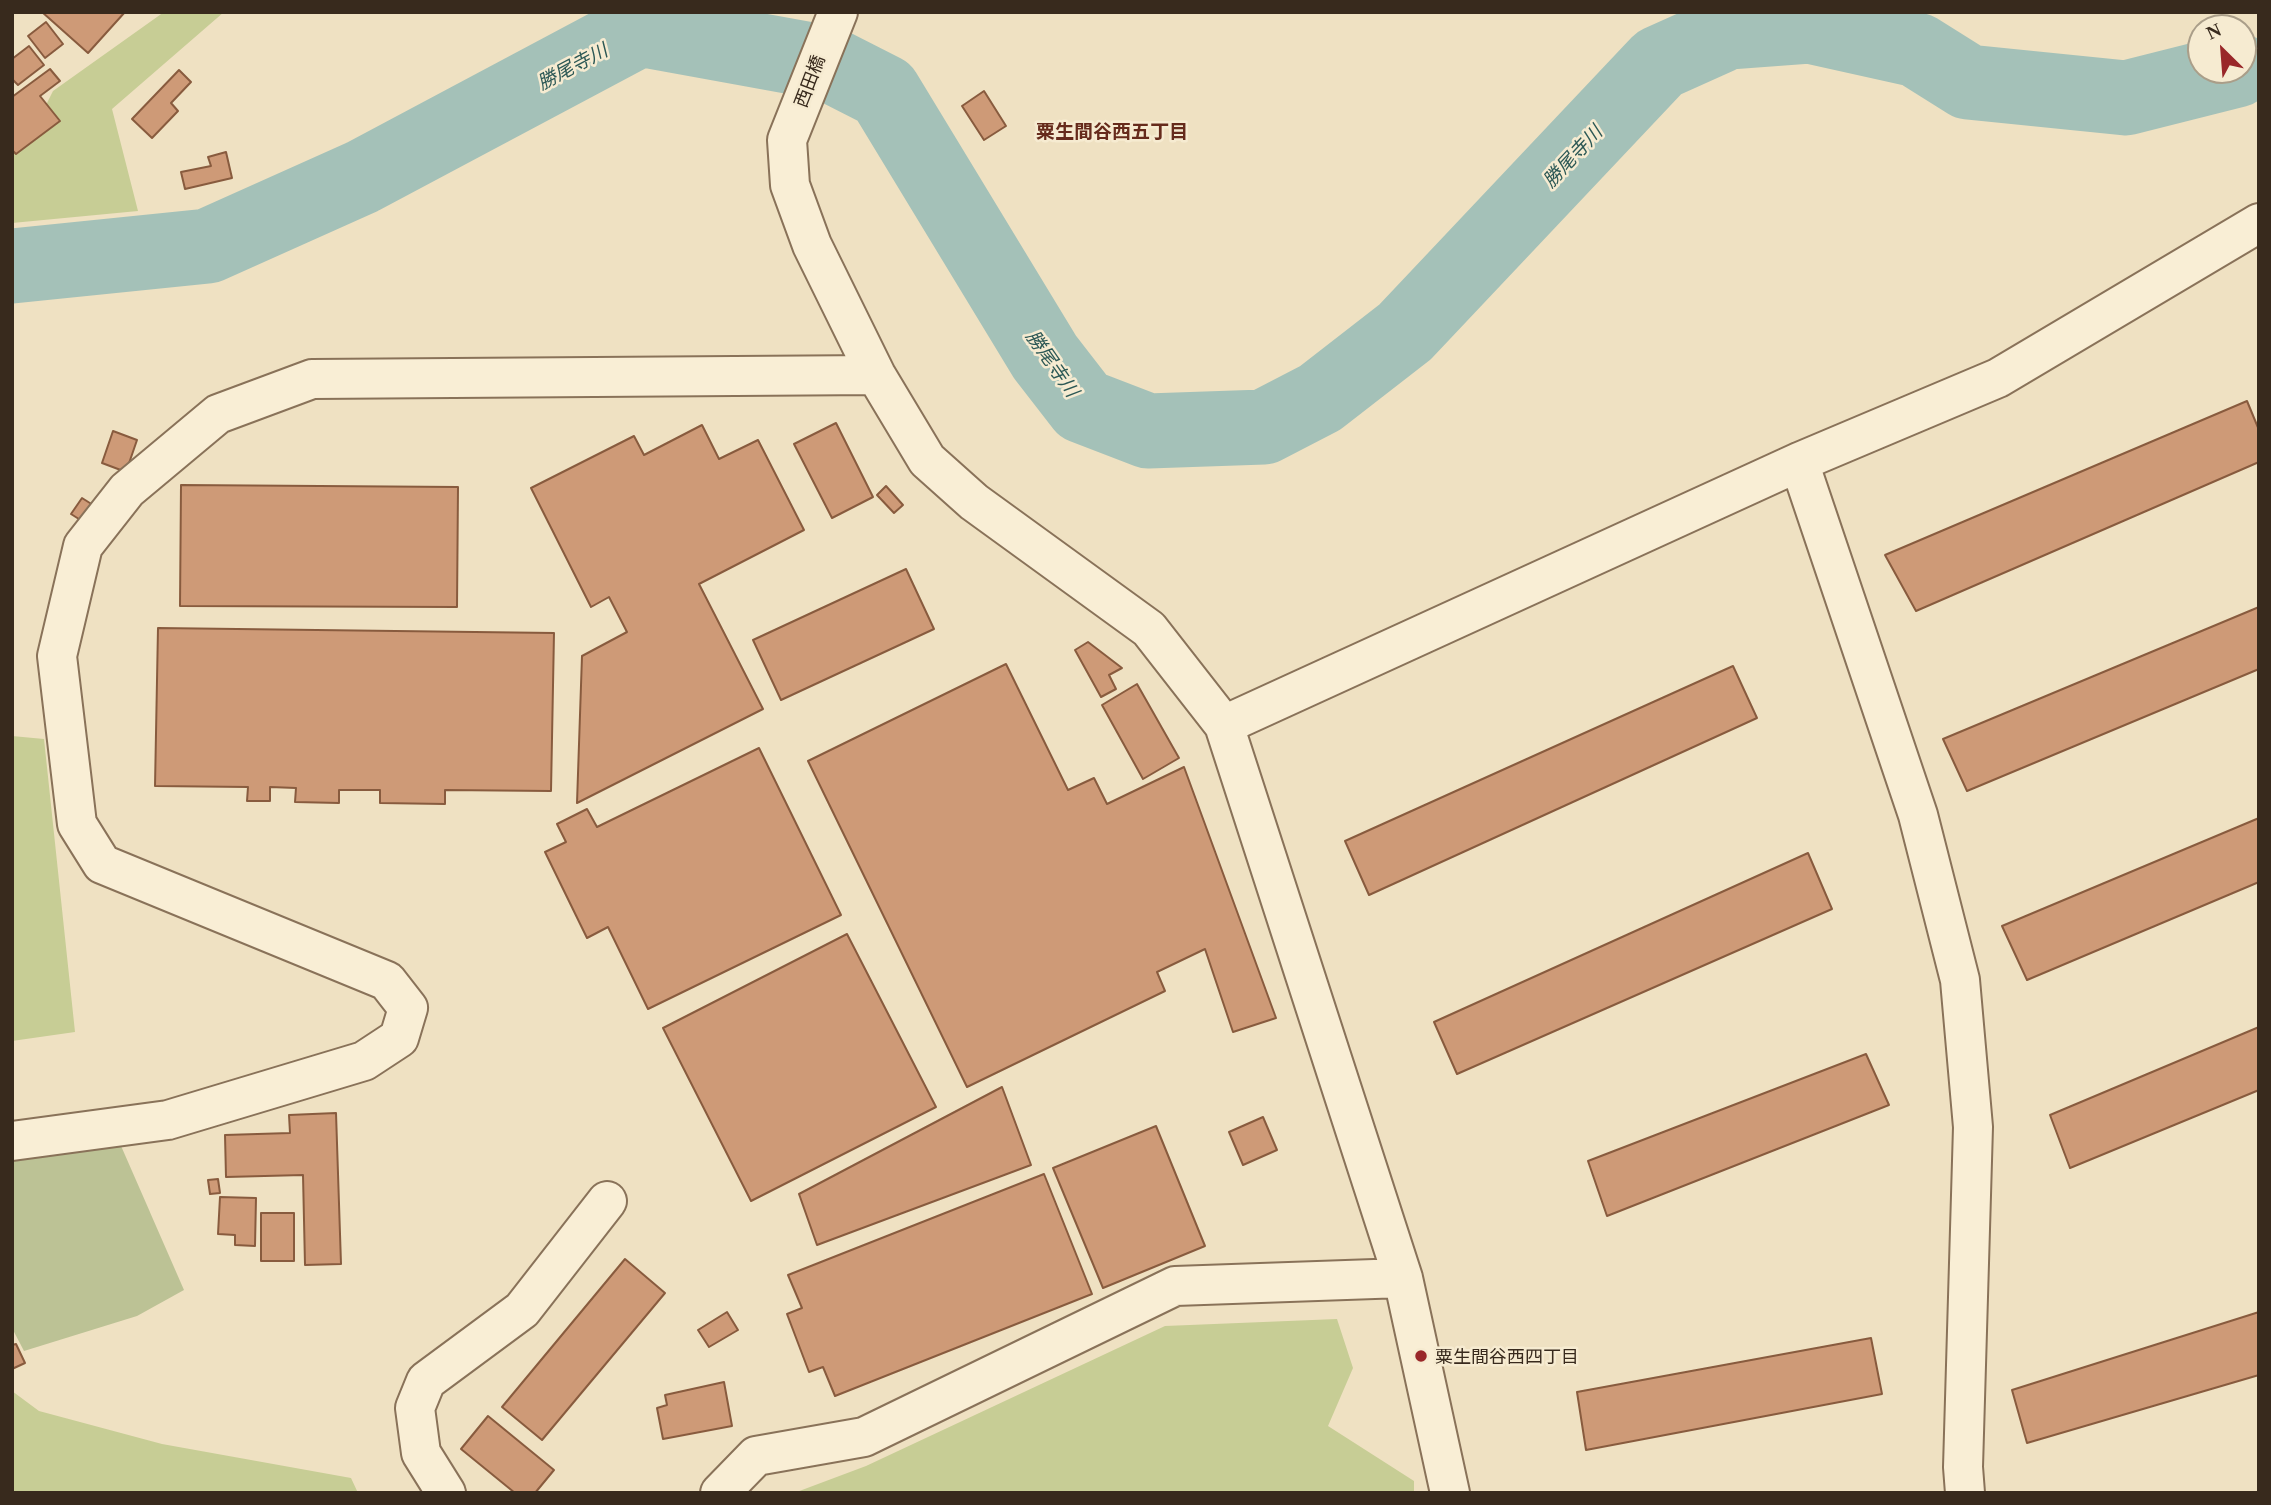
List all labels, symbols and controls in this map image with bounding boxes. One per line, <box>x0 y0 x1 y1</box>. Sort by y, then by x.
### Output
north arrow <box>2187 14 2257 84</box>
text: N <box>2203 19 2224 44</box>
water label: 勝尾寺川 <box>533 38 611 94</box>
street label: 西田橋 <box>789 52 829 110</box>
district label: 粟生間谷西五丁目 <box>1036 120 1188 142</box>
water label: 勝尾寺川 <box>1538 120 1606 192</box>
water label: 勝尾寺川 <box>1022 325 1084 401</box>
place label: 粟生間谷西四丁目 <box>1435 1345 1579 1367</box>
marker: 粟生間谷西四丁目 <box>1413 1348 1429 1364</box>

